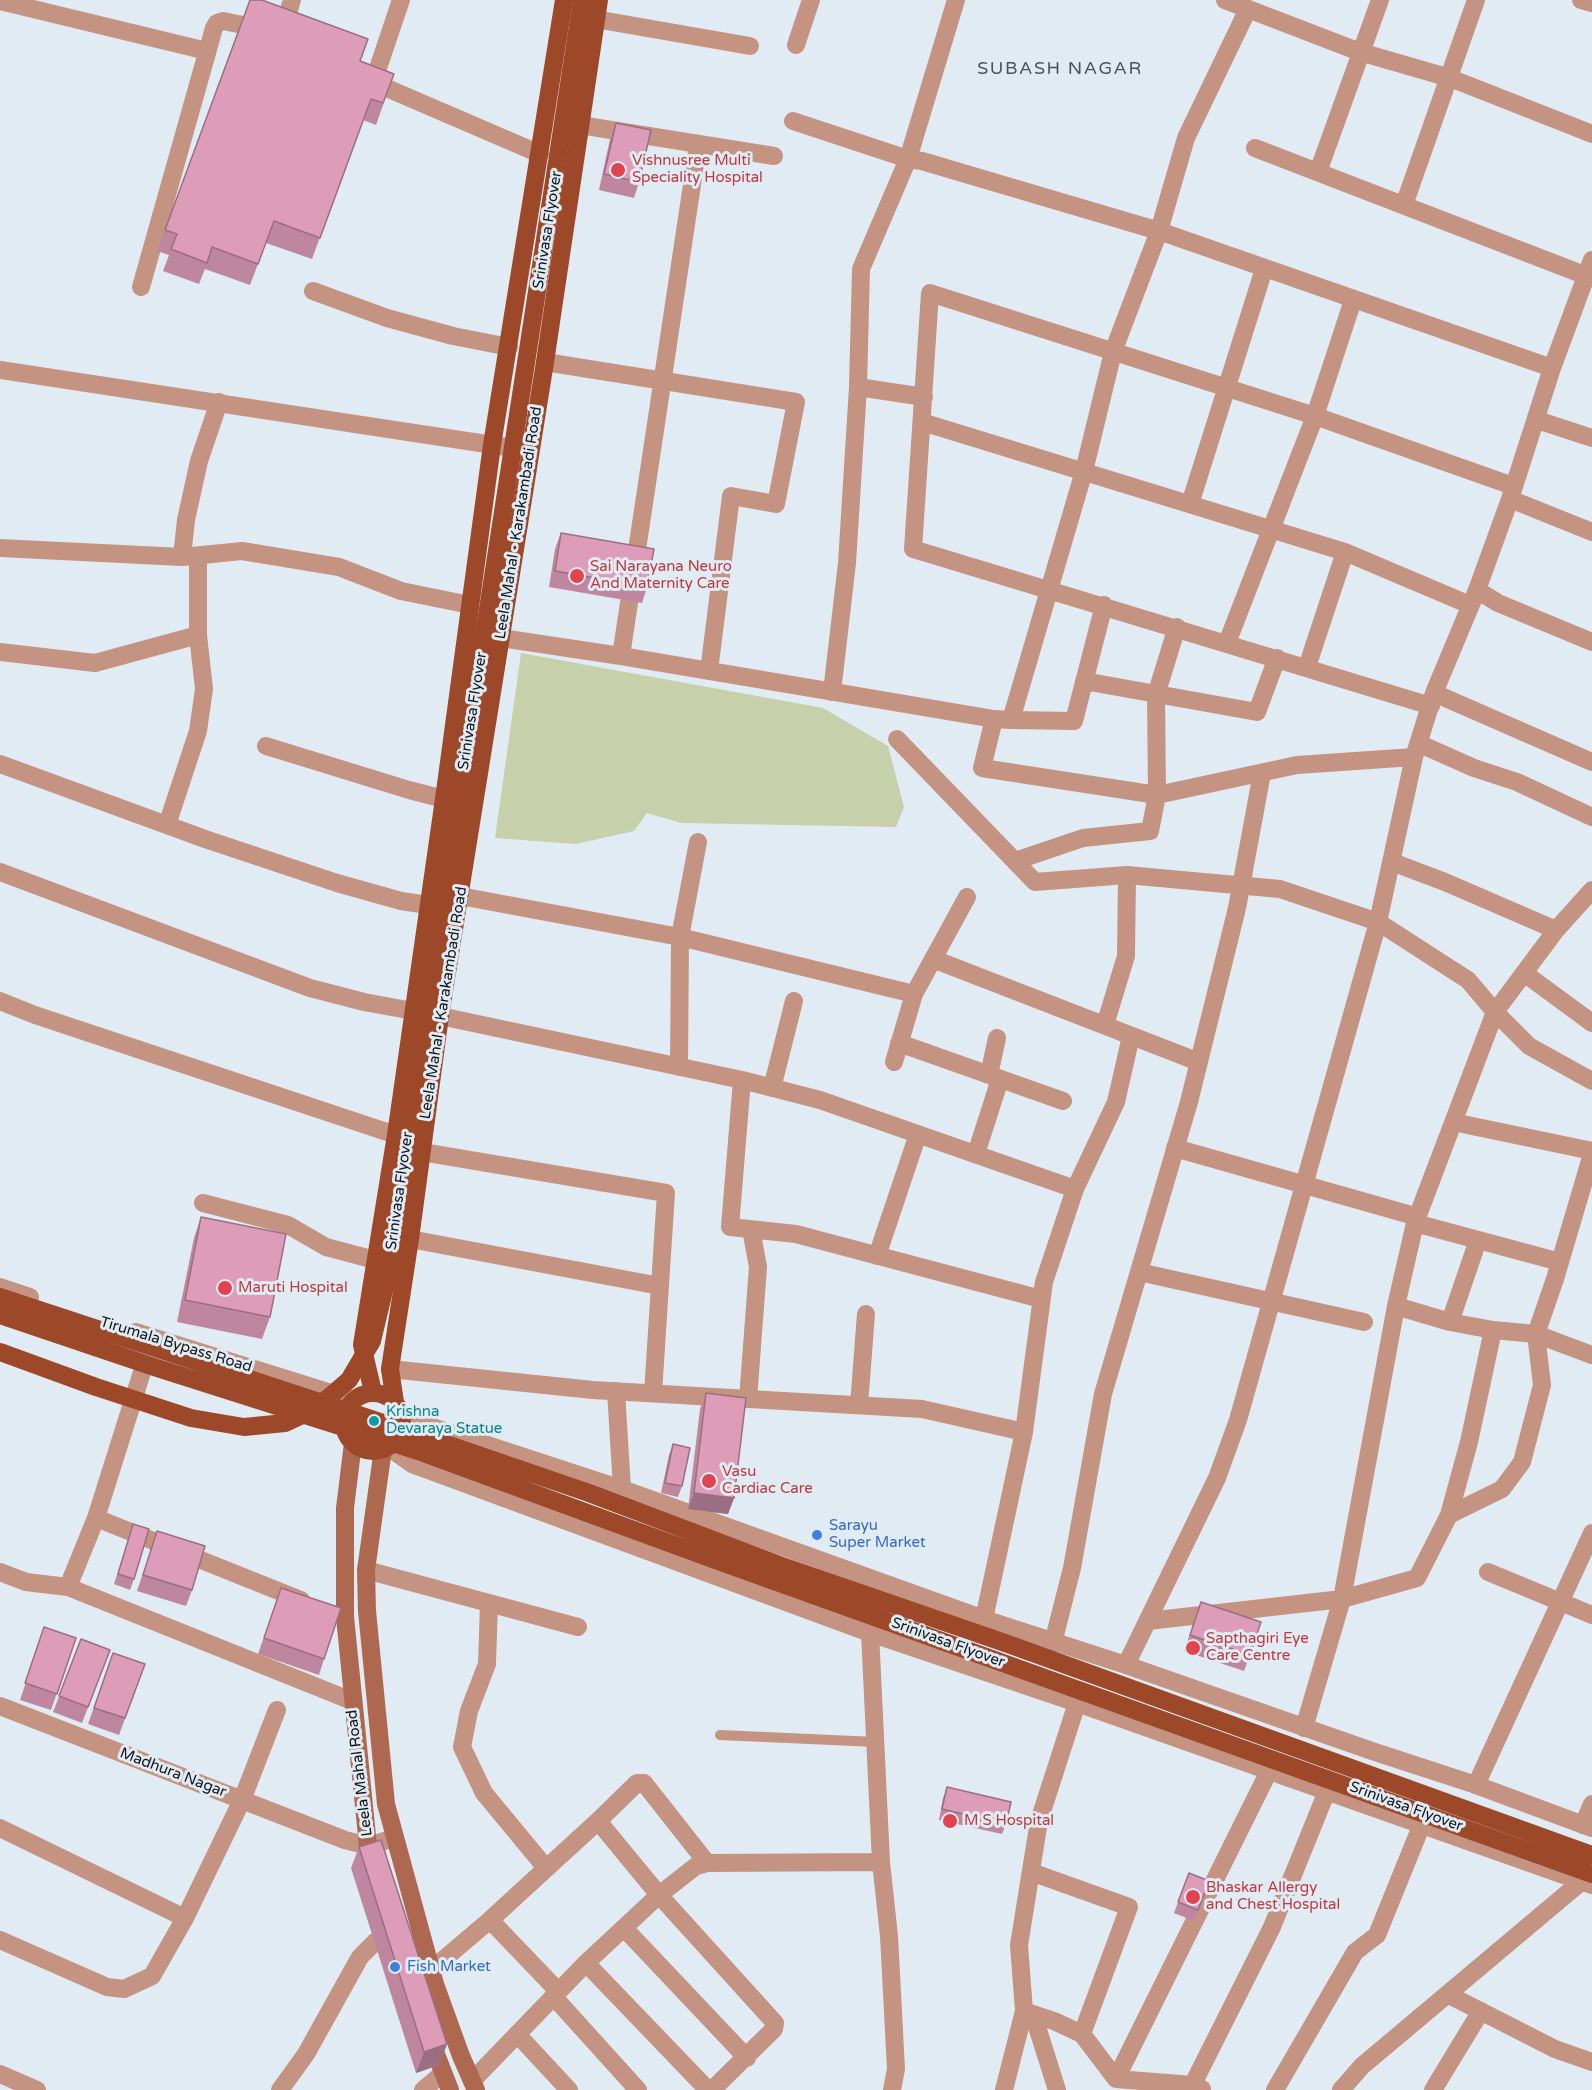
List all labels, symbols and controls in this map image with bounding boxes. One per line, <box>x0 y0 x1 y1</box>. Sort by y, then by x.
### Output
district label: SUBASH NAGAR <box>977 58 1143 80</box>
place label: Vishnusree Multi Speciality Hospital <box>632 152 763 187</box>
marker: Vishnusree Multi Speciality Hospital <box>609 161 627 179</box>
street label: Srinivasa Flyover <box>530 170 566 290</box>
street label: Leela Mahal - Karakambadi Road <box>492 405 546 641</box>
place label: Sai Narayana Neuro And Maternity Care <box>590 558 732 593</box>
marker: Sai Narayana Neuro And Maternity Care <box>568 567 586 585</box>
street label: Srinivasa Flyover <box>455 651 491 771</box>
street label: Leela Mahal - Karakambadi Road <box>417 885 471 1121</box>
street label: Srinivasa Flyover <box>383 1131 417 1251</box>
marker: Maruti Hospital <box>216 1279 234 1297</box>
place label: Maruti Hospital <box>238 1279 348 1297</box>
street label: Tirumala Bypass Road <box>98 1313 254 1377</box>
place label: Krishna Devaraya Statue <box>386 1403 502 1438</box>
marker: Krishna Devaraya Statue <box>367 1414 381 1428</box>
place label: Vasu Cardiac Care <box>722 1463 813 1498</box>
marker: Vasu Cardiac Care <box>700 1472 718 1490</box>
place label: Sarayu Super Market <box>829 1517 926 1552</box>
marker: Sarayu Super Market <box>810 1528 824 1542</box>
street label: Srinivasa Flyover <box>889 1614 1007 1672</box>
place label: Sapthagiri Eye Care Centre <box>1206 1630 1309 1665</box>
marker: Sapthagiri Eye Care Centre <box>1184 1639 1202 1657</box>
street label: Leela Mahal Road <box>343 1709 377 1837</box>
street label: Madhura Nagar <box>117 1744 229 1802</box>
street label: Srinivasa Flyover <box>1347 1778 1465 1836</box>
marker: M S Hospital <box>941 1812 959 1830</box>
place label: M S Hospital <box>964 1812 1054 1830</box>
place label: Bhaskar Allergy and Chest Hospital <box>1206 1879 1340 1914</box>
marker: Bhaskar Allergy and Chest Hospital <box>1184 1888 1202 1906</box>
place label: Fish Market <box>407 1958 491 1976</box>
marker: Fish Market <box>388 1960 402 1974</box>

